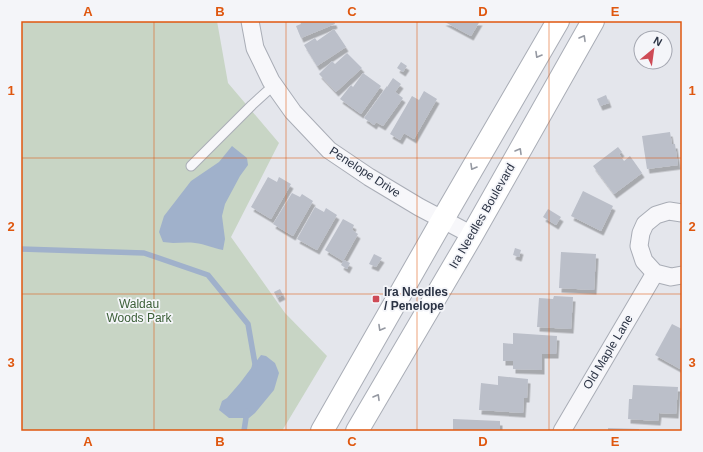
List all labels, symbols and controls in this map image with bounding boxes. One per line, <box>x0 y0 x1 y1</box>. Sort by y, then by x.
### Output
text: A <box>83 4 93 19</box>
text: B <box>215 4 225 19</box>
text: C <box>347 4 357 19</box>
text: D <box>478 4 488 19</box>
text: E <box>611 4 620 19</box>
north arrow <box>633 30 673 70</box>
text: N <box>651 34 664 48</box>
one-way arrow <box>578 35 586 43</box>
one-way arrow <box>536 51 543 58</box>
text: 1 <box>7 83 15 98</box>
text: 1 <box>688 83 696 98</box>
street label: Penelope Drive <box>327 144 403 200</box>
one-way arrow <box>514 148 521 156</box>
street label: Ira Needles Boulevard <box>446 161 518 271</box>
one-way arrow <box>470 163 477 170</box>
text: 2 <box>7 219 15 234</box>
text: 2 <box>688 219 696 234</box>
place label: Ira Needles / Penelope <box>384 285 448 313</box>
marker: Ira Needles / Penelope <box>371 294 381 304</box>
park label: Waldau Woods Park <box>106 297 173 325</box>
street label: Old Maple Lane <box>580 312 636 392</box>
one-way arrow <box>378 324 385 332</box>
text: 3 <box>7 355 15 370</box>
text: 3 <box>688 355 696 370</box>
one-way arrow <box>372 394 379 401</box>
text: A <box>83 434 93 449</box>
text: B <box>215 434 225 449</box>
text: C <box>347 434 357 449</box>
text: D <box>478 434 488 449</box>
text: E <box>611 434 620 449</box>

